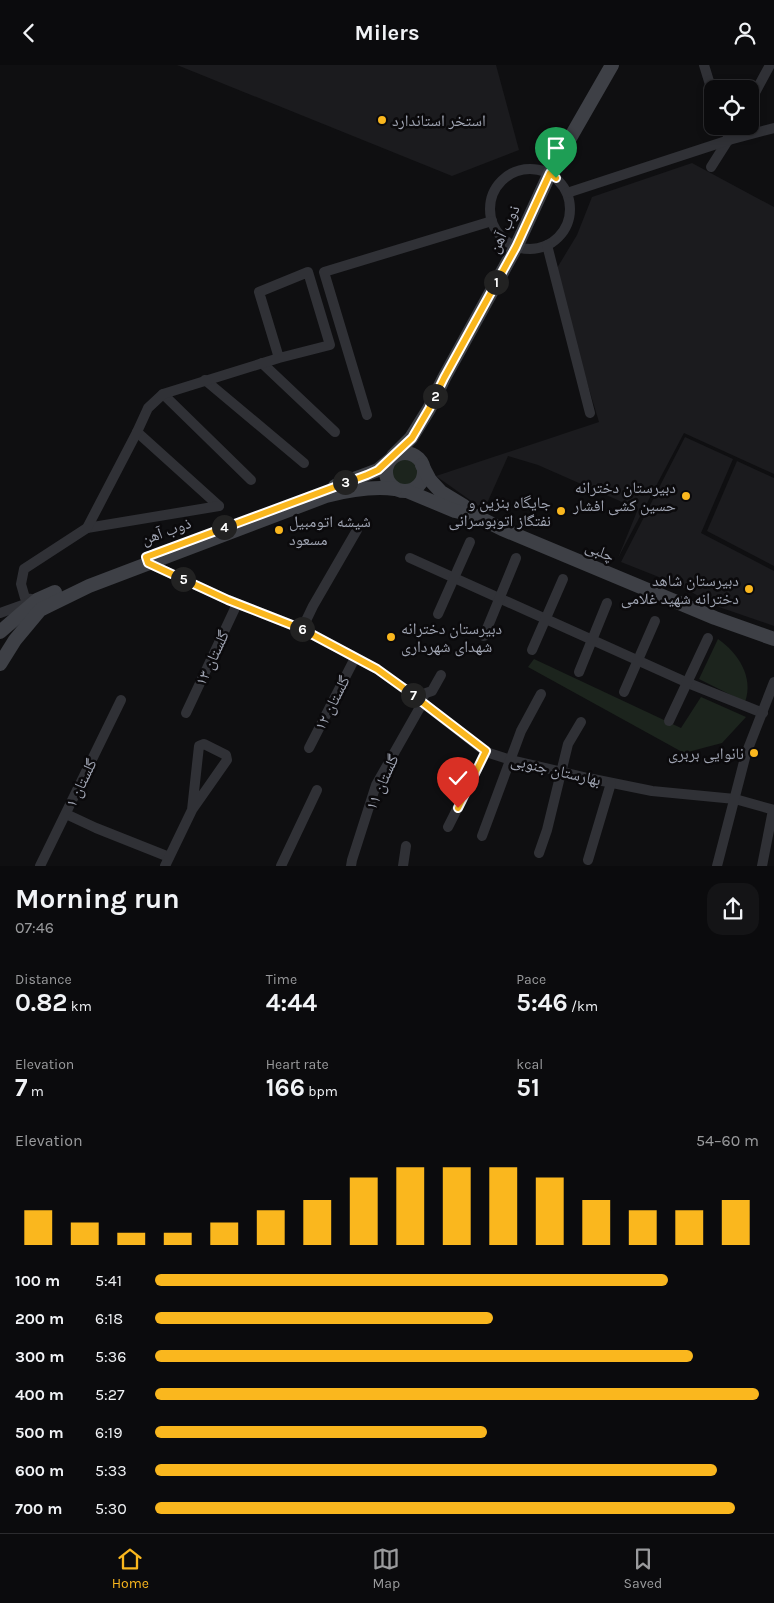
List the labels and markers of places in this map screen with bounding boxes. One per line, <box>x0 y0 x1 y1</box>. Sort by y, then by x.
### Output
place label: استخر استاندارد <box>392 111 486 130</box>
marker: استخر استاندارد <box>376 114 388 126</box>
pin <box>535 127 577 178</box>
pin: 1 <box>484 269 508 295</box>
pin: 2 <box>422 383 448 409</box>
pin: 3 <box>332 469 358 495</box>
place label: دبیرستان دخترانه حسین کشی افشار <box>572 478 676 516</box>
marker: دبیرستان دخترانه حسین کشی افشار <box>680 490 692 502</box>
place label: جایگاه بنزین و نفتگاز اتوبوسرانی <box>448 493 551 531</box>
marker: جایگاه بنزین و نفتگاز اتوبوسرانی <box>555 505 567 517</box>
place label: شیشه اتومبیل مسعود <box>289 512 371 549</box>
pin: 4 <box>212 515 236 539</box>
marker: شیشه اتومبیل مسعود <box>273 524 285 536</box>
pin: 5 <box>170 567 196 591</box>
place label: دبیرستان شاهد دخترانه شهید غلامی <box>621 571 739 609</box>
marker: دبیرستان شاهد دخترانه شهید غلامی <box>743 583 755 595</box>
pin: 6 <box>290 617 314 641</box>
place label: دبیرستان دخترانه شهدای شهرداری <box>401 619 502 657</box>
marker: دبیرستان دخترانه شهدای شهرداری <box>385 631 397 643</box>
pin: 7 <box>400 683 426 707</box>
place label: نانوایی بربری <box>668 744 744 764</box>
marker: نانوایی بربری <box>748 747 760 759</box>
pin <box>437 757 479 808</box>

